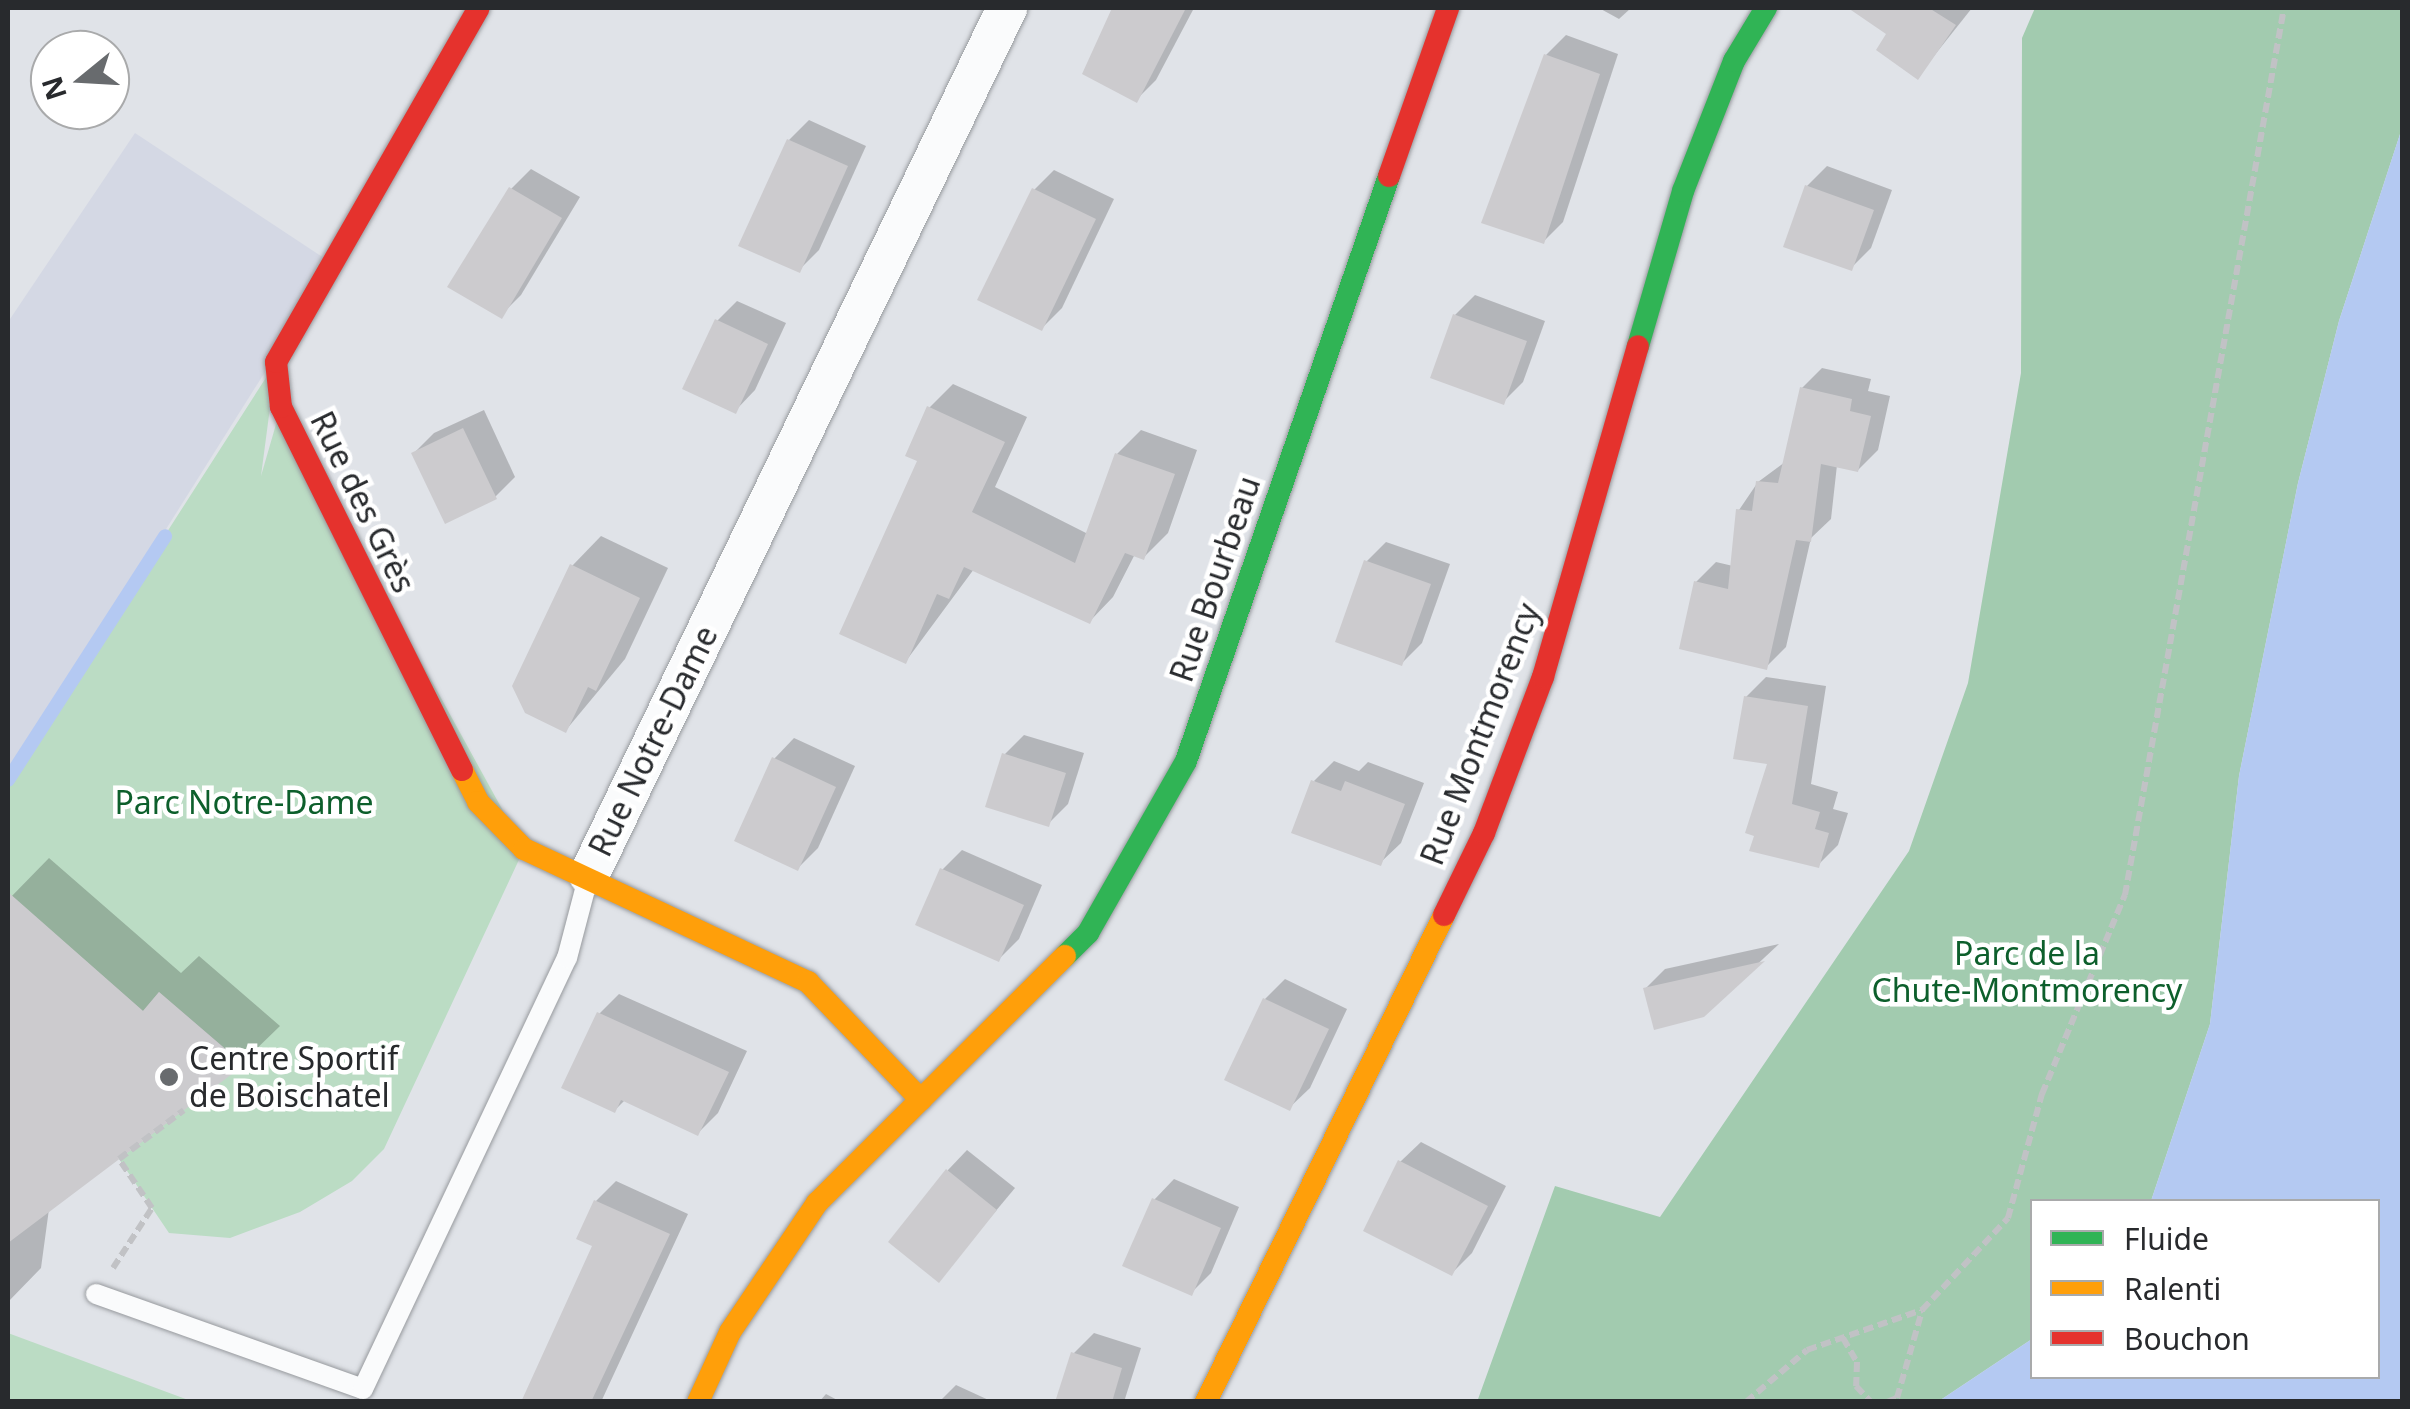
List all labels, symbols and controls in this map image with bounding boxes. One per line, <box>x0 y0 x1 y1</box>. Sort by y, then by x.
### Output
north arrow <box>30 30 130 130</box>
text: N <box>32 72 75 105</box>
street label: Rue des Grès <box>303 405 423 599</box>
street label: Rue Bourbeau <box>1162 471 1268 687</box>
street label: Rue Montmorency <box>1412 598 1548 870</box>
street label: Rue Notre-Dame <box>581 620 725 862</box>
park label: Parc Notre-Dame <box>114 783 374 821</box>
park label: Parc de la Chute-Montmorency <box>1872 935 2182 1010</box>
place label: Centre Sportif de Boischatel <box>189 1040 398 1115</box>
marker: Centre Sportif de Boischatel <box>158 1066 180 1088</box>
legend <box>2030 1199 2380 1379</box>
text: Fluide <box>2124 1218 2209 1259</box>
text: Ralenti <box>2124 1268 2221 1309</box>
text: Bouchon <box>2124 1318 2250 1359</box>

